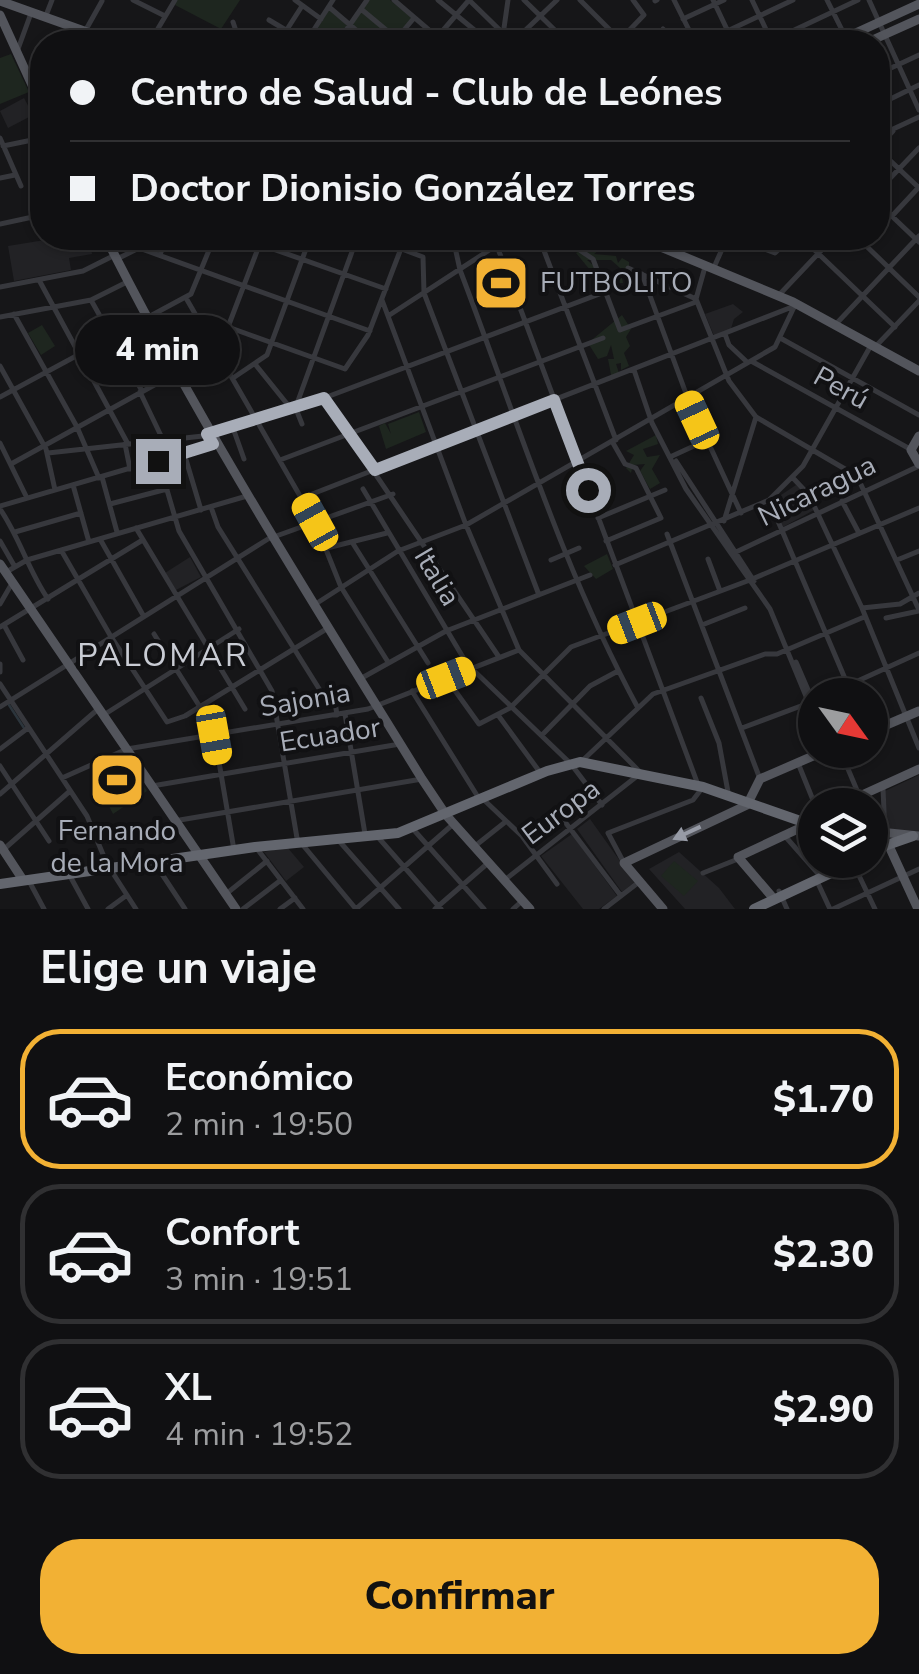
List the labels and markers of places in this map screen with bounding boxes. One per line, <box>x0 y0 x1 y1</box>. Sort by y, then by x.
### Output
sports icon: FUTBOLITO <box>471 253 531 313</box>
place label: FUTBOLITO <box>540 264 692 302</box>
sports icon: Fernando de la Mora <box>87 750 147 810</box>
place label: Fernando de la Mora <box>51 812 183 882</box>

